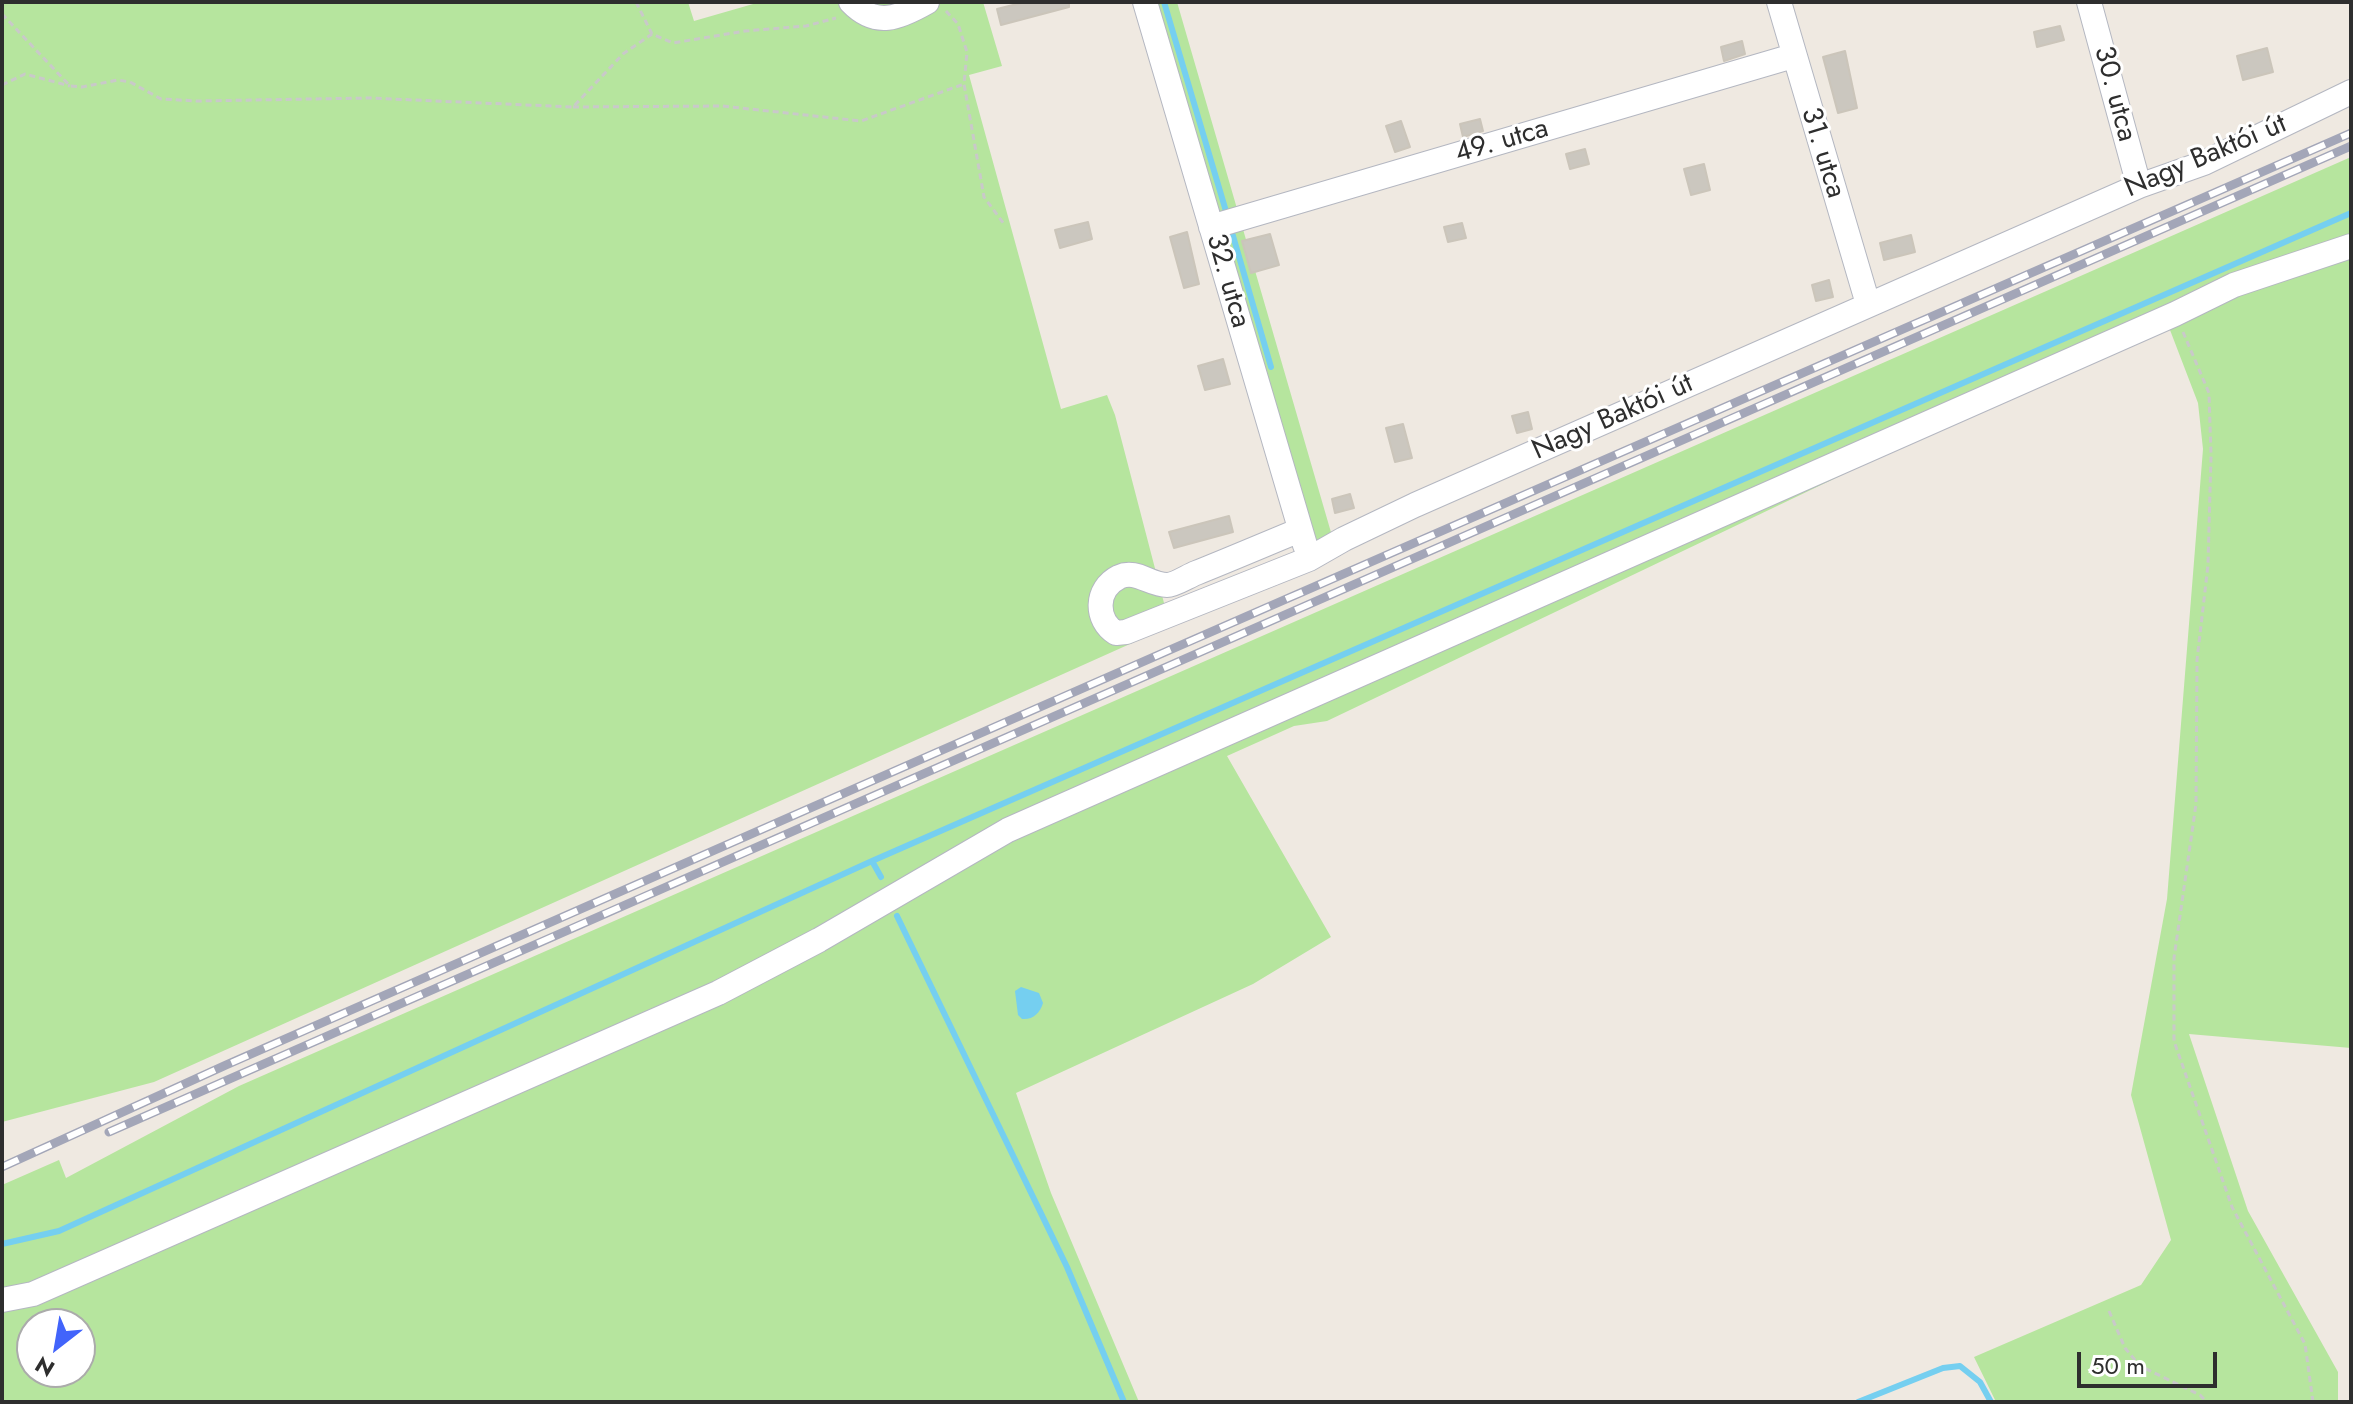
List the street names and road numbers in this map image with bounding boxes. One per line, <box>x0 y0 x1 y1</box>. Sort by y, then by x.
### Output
street label: 30. utca <box>2085 43 2143 145</box>
street label: 31. utca <box>1792 104 1852 202</box>
street label: Nagy Baktói út <box>2120 108 2292 206</box>
street label: 49. utca <box>1451 113 1553 171</box>
street label: 32. utca <box>1198 230 1256 332</box>
street label: Nagy Baktói út <box>1527 368 1699 468</box>

